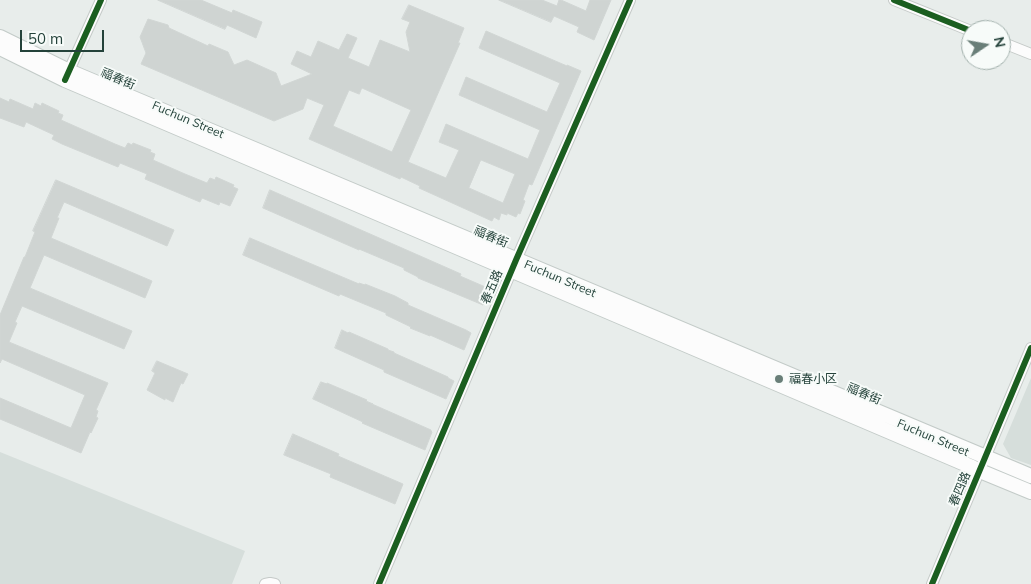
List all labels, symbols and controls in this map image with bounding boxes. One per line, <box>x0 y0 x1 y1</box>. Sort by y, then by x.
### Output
scale bar <box>22 20 106 52</box>
north arrow <box>961 20 1011 70</box>
text: 50 m <box>28 29 63 48</box>
text: N <box>990 35 1010 49</box>
street label: 福春街 <box>99 65 137 93</box>
street label: Fuchun Street <box>150 98 226 142</box>
street label: 福春街 <box>472 223 510 251</box>
street label: Fuchun Street <box>522 257 598 301</box>
street label: 春五路 <box>478 268 506 306</box>
place label: 福春小区 <box>789 372 837 386</box>
marker: 福春小区 <box>773 373 785 385</box>
street label: 福春街 <box>845 380 883 408</box>
street label: Fuchun Street <box>895 416 971 460</box>
street label: 春四路 <box>946 470 974 508</box>

